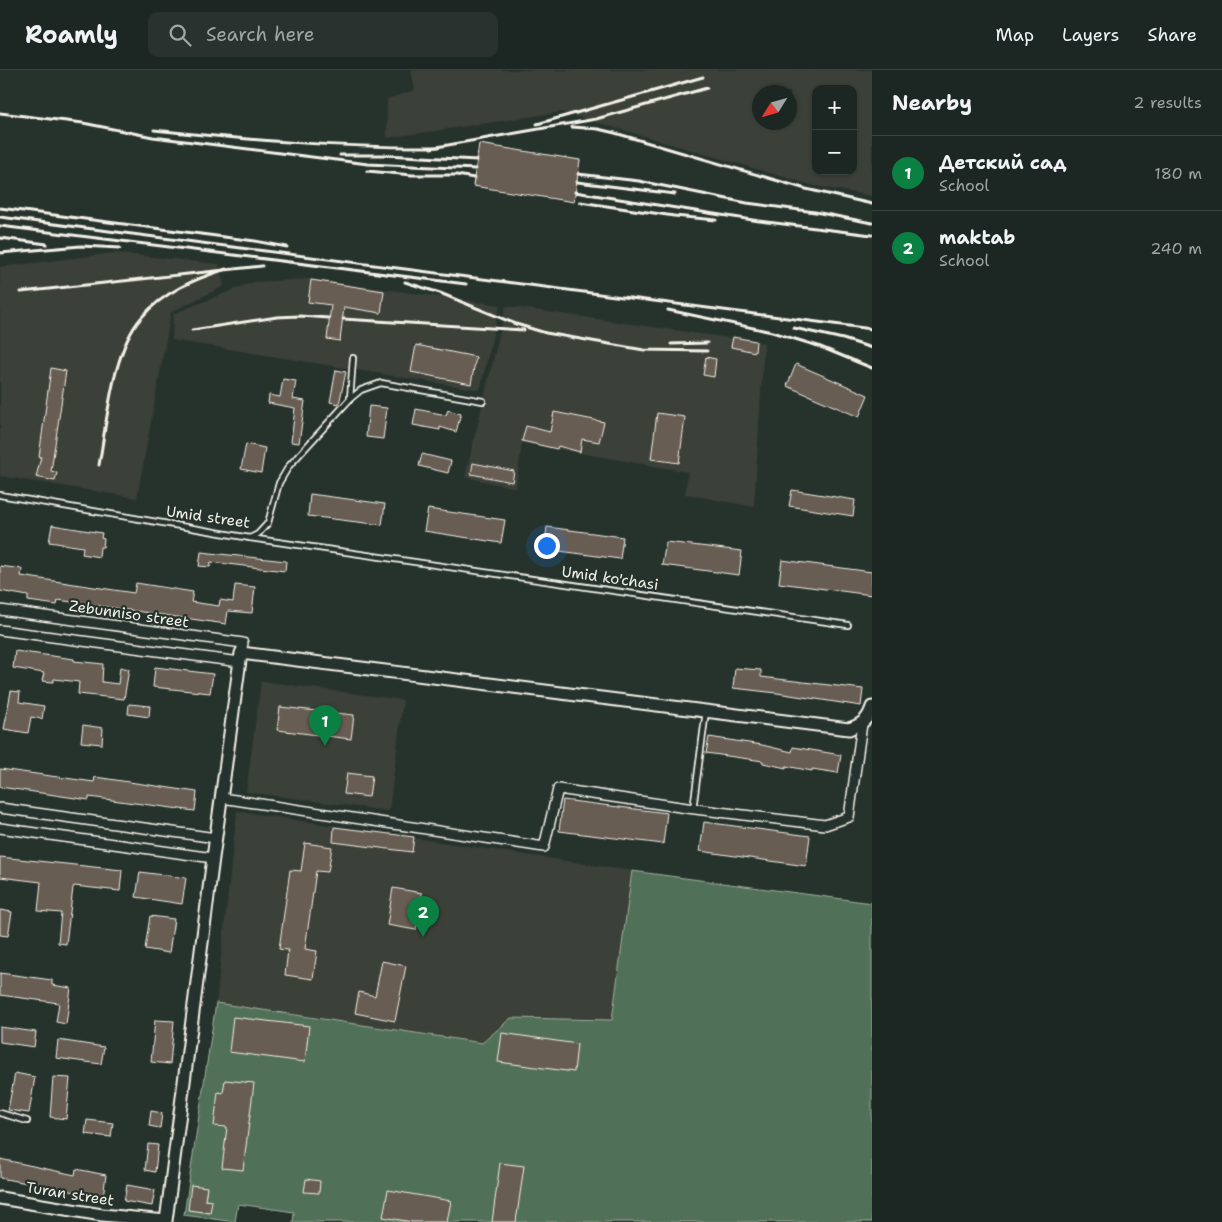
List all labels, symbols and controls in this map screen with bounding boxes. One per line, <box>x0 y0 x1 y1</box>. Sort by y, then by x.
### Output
search box <box>148 12 498 57</box>
text: Roamly <box>25 19 118 51</box>
icon: search <box>166 21 194 49</box>
text: Search here <box>206 22 315 47</box>
text: Map <box>996 23 1034 47</box>
text: Layers <box>1062 23 1119 47</box>
text: Share <box>1147 23 1197 47</box>
north arrow <box>752 85 797 130</box>
map controls <box>812 85 857 175</box>
button: + <box>812 85 857 130</box>
text: Nearby <box>892 89 972 117</box>
text: 2 results <box>1133 92 1202 113</box>
button: − <box>812 130 857 175</box>
text: Детский сад <box>939 150 1066 175</box>
text: 1 <box>904 163 912 184</box>
text: 180 m <box>1154 163 1202 184</box>
text: School <box>939 175 989 196</box>
text: maktab <box>939 225 1015 250</box>
text: 2 <box>902 238 914 259</box>
text: 240 m <box>1150 238 1202 259</box>
text: School <box>939 250 989 271</box>
street label: Umid street <box>165 501 251 533</box>
your location <box>534 533 560 559</box>
street label: Umid ko'chasi <box>560 561 660 595</box>
street label: Zebunniso street <box>68 596 190 632</box>
pin: 1 <box>309 705 341 746</box>
pin: 2 <box>407 896 439 937</box>
street label: Turan street <box>25 1177 115 1211</box>

